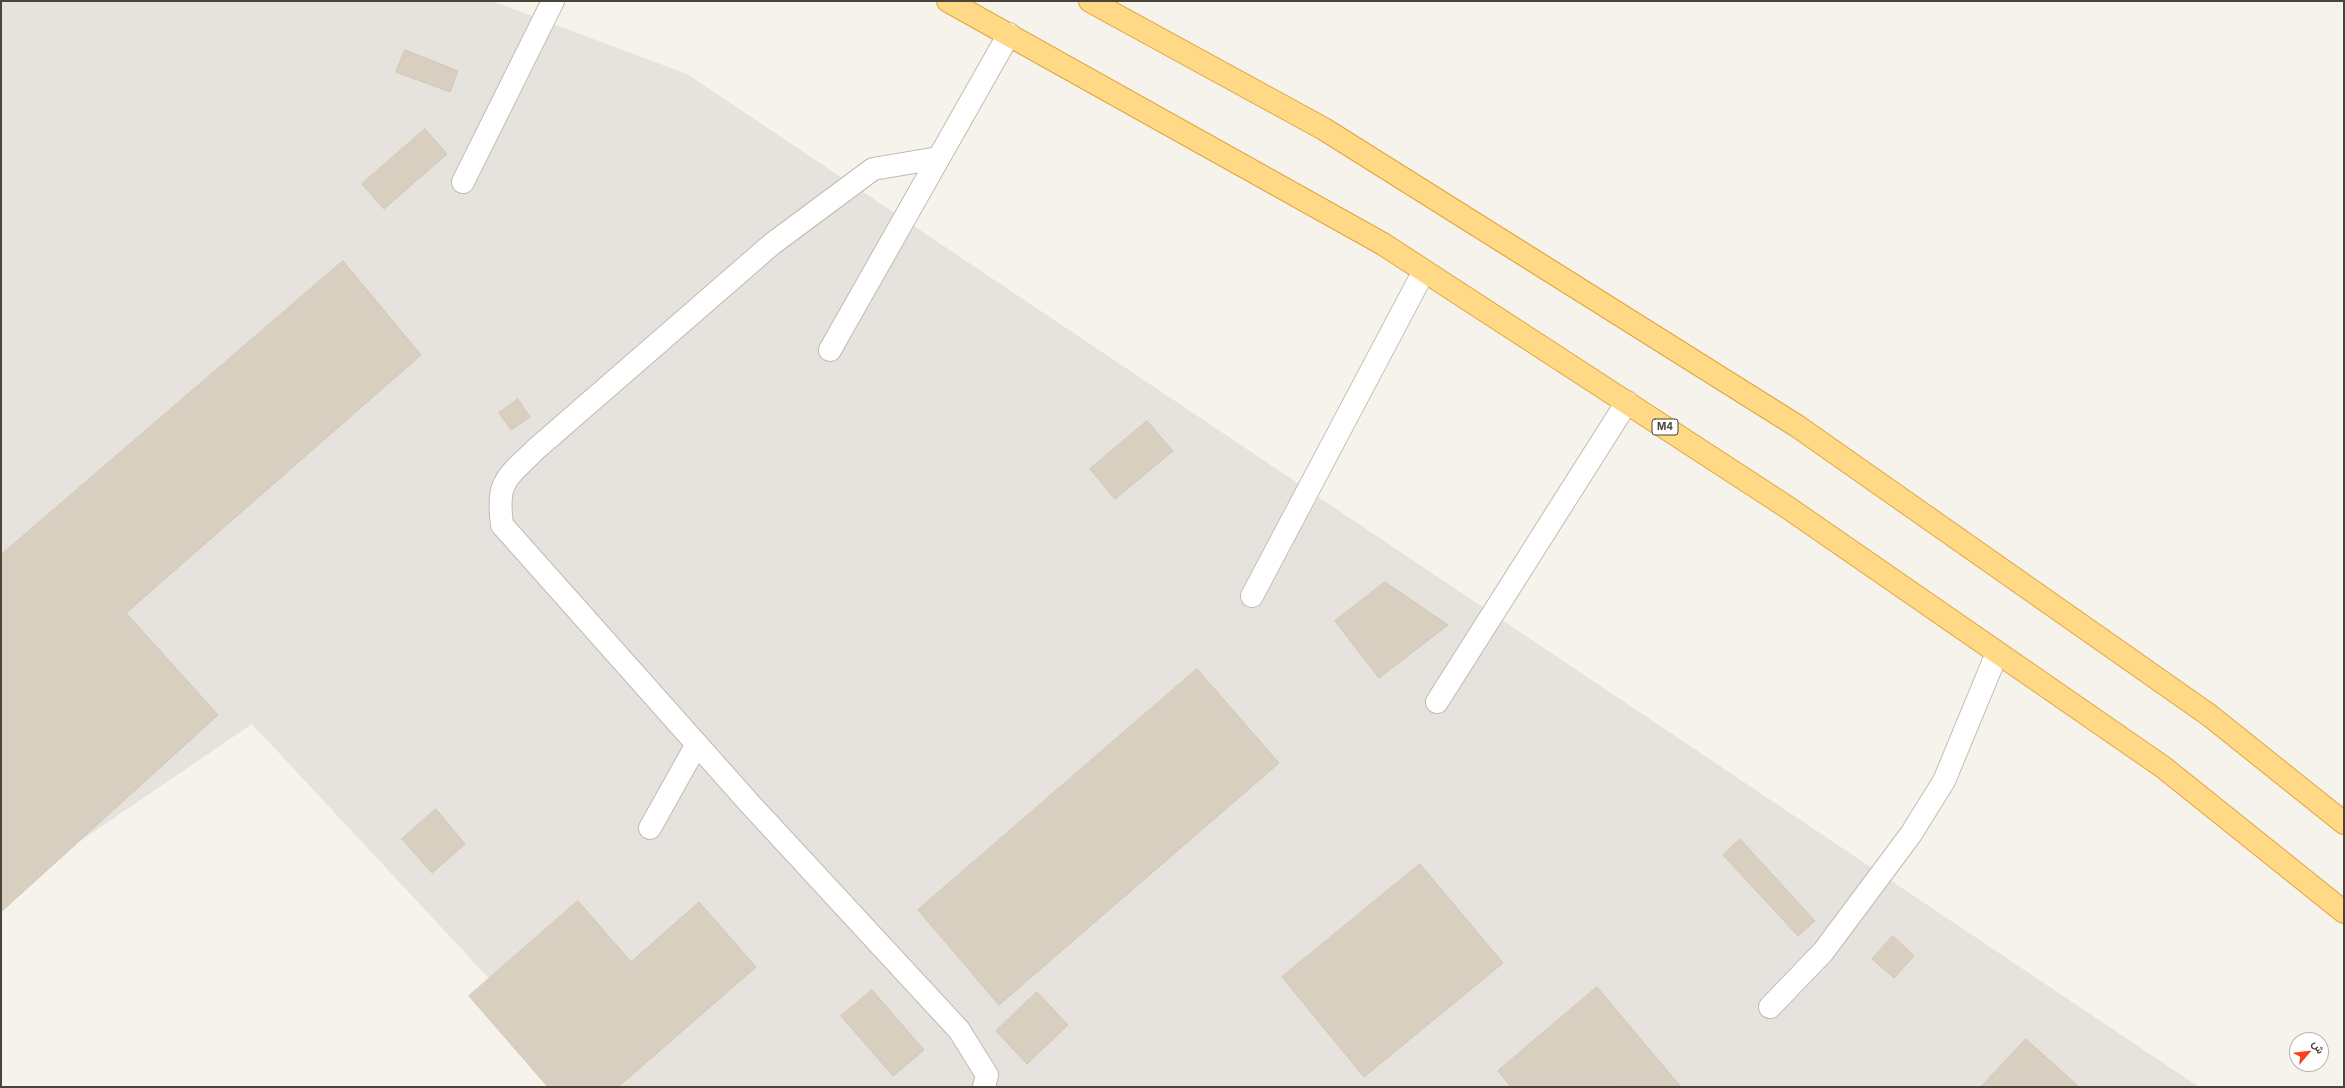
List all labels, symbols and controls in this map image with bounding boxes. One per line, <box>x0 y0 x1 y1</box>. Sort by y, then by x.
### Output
road number: M4 <box>1652 419 1678 435</box>
north arrow <box>2289 1032 2329 1072</box>
text: ش <box>2309 1038 2328 1056</box>

